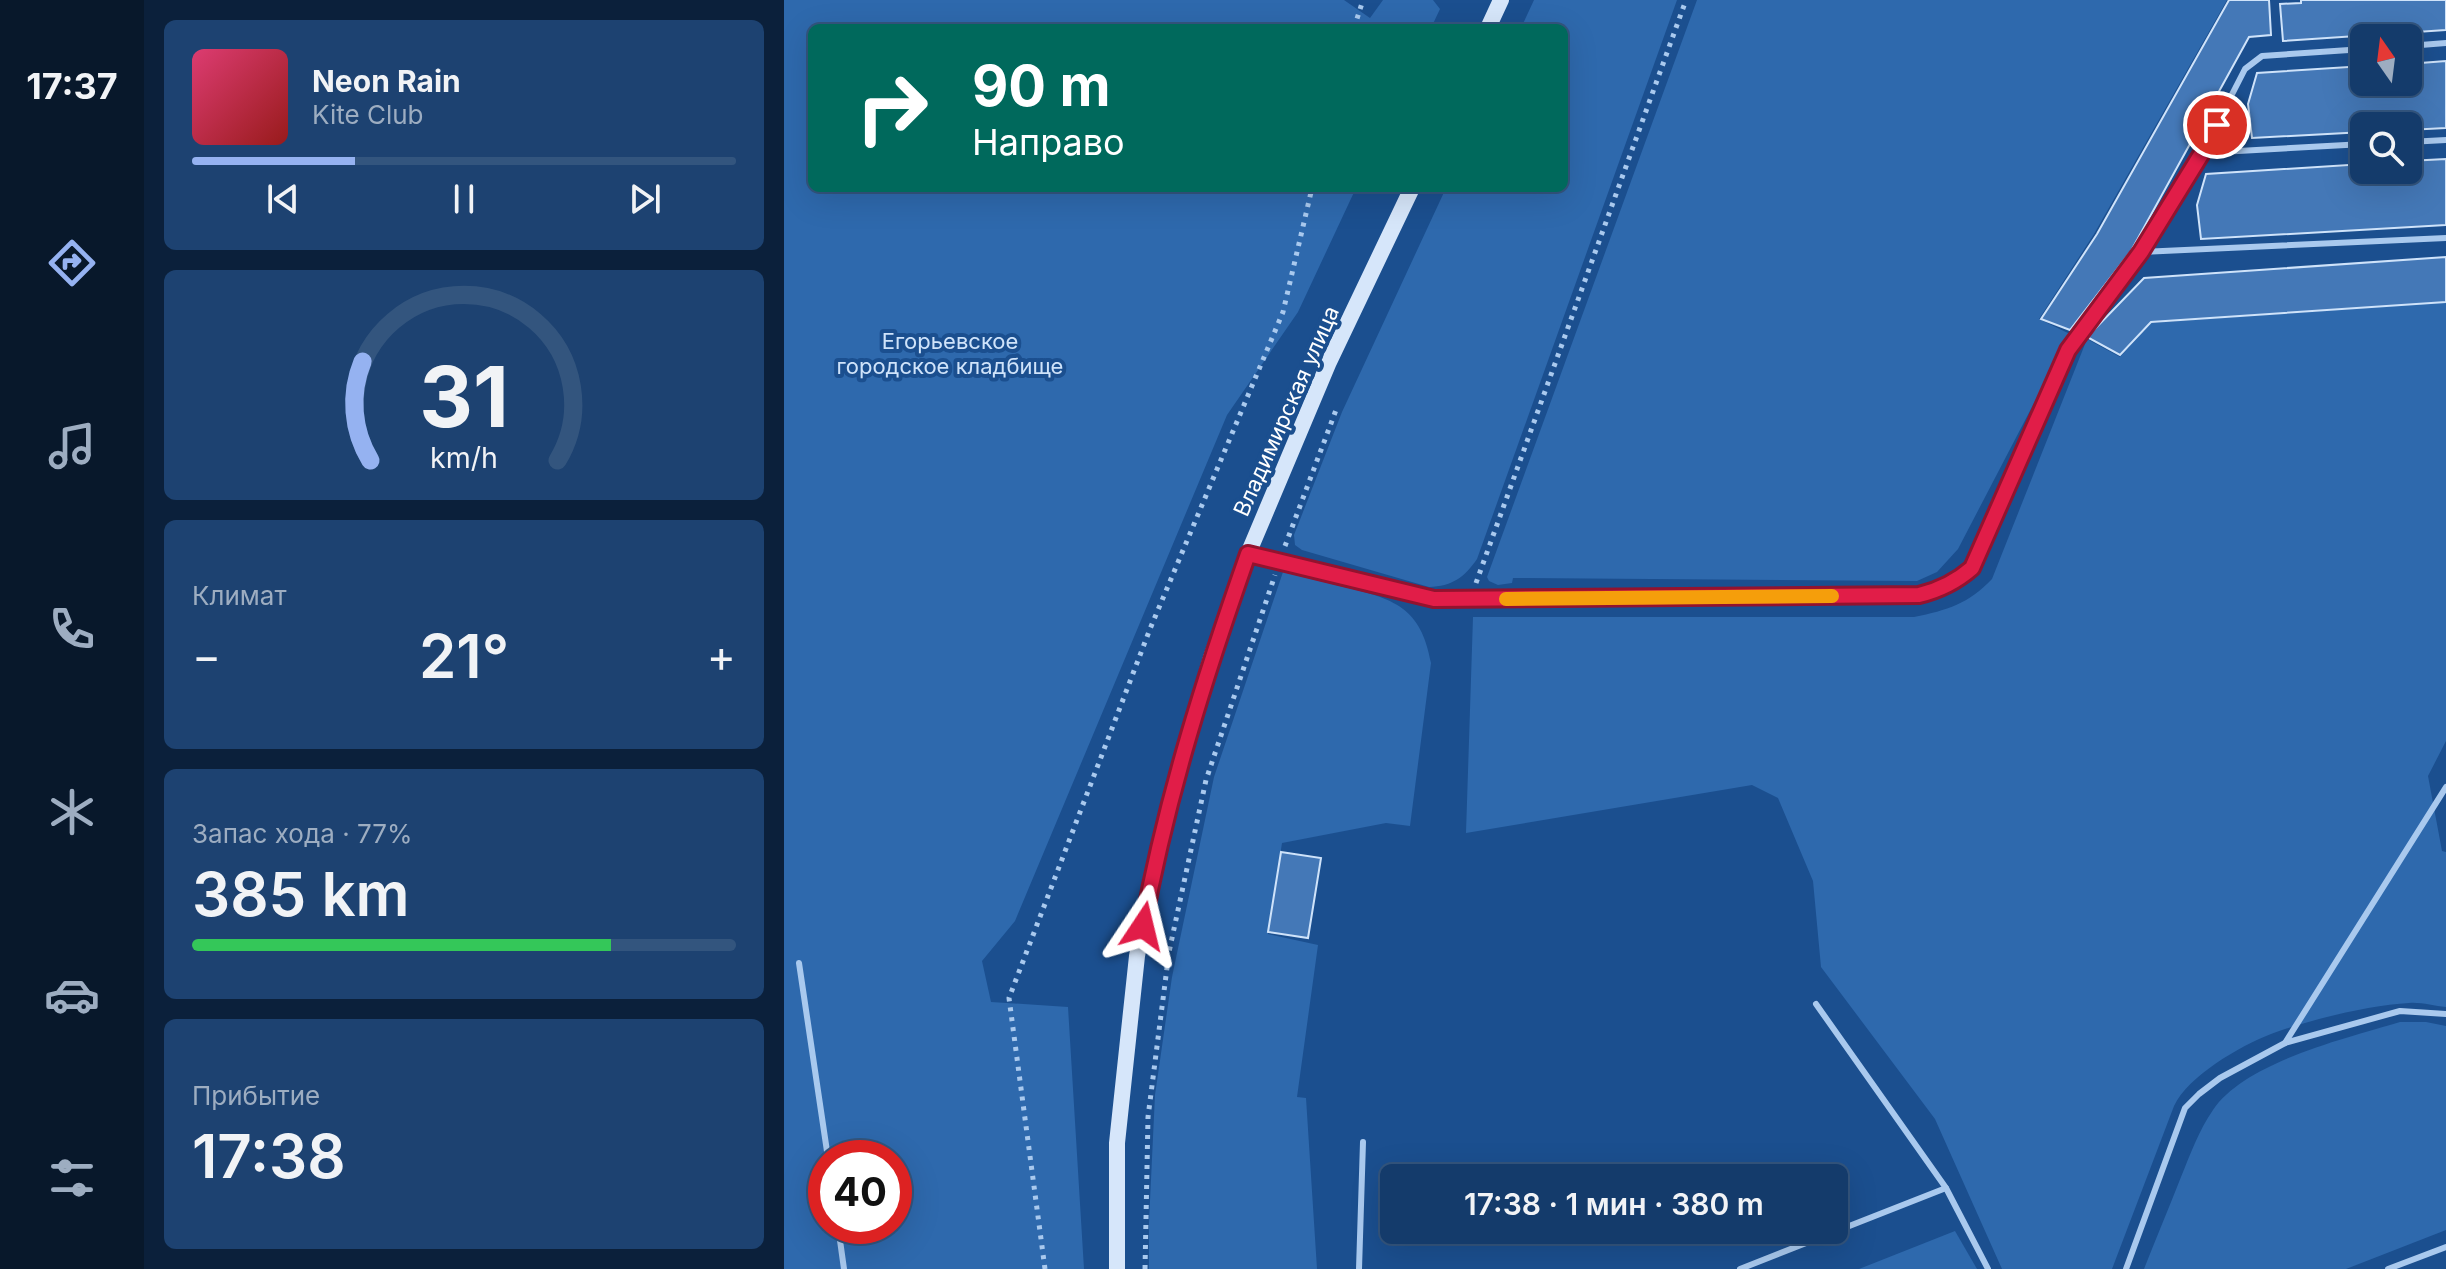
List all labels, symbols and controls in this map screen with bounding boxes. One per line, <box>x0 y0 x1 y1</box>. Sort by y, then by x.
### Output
north arrow <box>2350 24 2422 96</box>
map controls <box>2350 24 2422 184</box>
text: 90 m <box>972 52 1111 120</box>
icon: right <box>840 56 944 160</box>
text: Neon Rain <box>312 63 461 99</box>
text: 17:37 <box>26 64 118 108</box>
pin <box>2183 91 2251 159</box>
text: Kite Club <box>312 99 423 130</box>
icon: arrive <box>2195 103 2239 147</box>
button: search <box>2350 112 2422 184</box>
text: Направо <box>972 120 1125 164</box>
icon: previous <box>261 177 305 221</box>
icon: pause <box>442 177 486 221</box>
icon: next <box>623 177 667 221</box>
icon: directions <box>44 235 100 291</box>
street label: Владимирская улица <box>1228 302 1344 520</box>
park label: Егорьевское городское кладбище <box>837 328 1063 379</box>
text: 31 <box>419 345 509 446</box>
icon: music <box>44 418 100 474</box>
text: km/h <box>430 440 498 475</box>
text: Климат <box>192 580 287 611</box>
icon: phone <box>44 601 100 657</box>
text: 21° <box>419 620 509 692</box>
text: − <box>192 629 221 683</box>
text: + <box>707 629 736 683</box>
icon: climate <box>44 784 100 840</box>
text: Запас хода · 77% <box>192 818 412 849</box>
text: 385 km <box>192 858 410 930</box>
position arrow <box>1101 884 1185 968</box>
icon: car <box>44 967 100 1023</box>
text: Прибытие <box>192 1080 320 1111</box>
text: 17:38 <box>192 1120 346 1192</box>
speed limit sign: 40 <box>808 1140 912 1244</box>
icon: filters <box>44 1150 100 1206</box>
text: 17:38 · 1 мин · 380 m <box>1464 1186 1764 1222</box>

